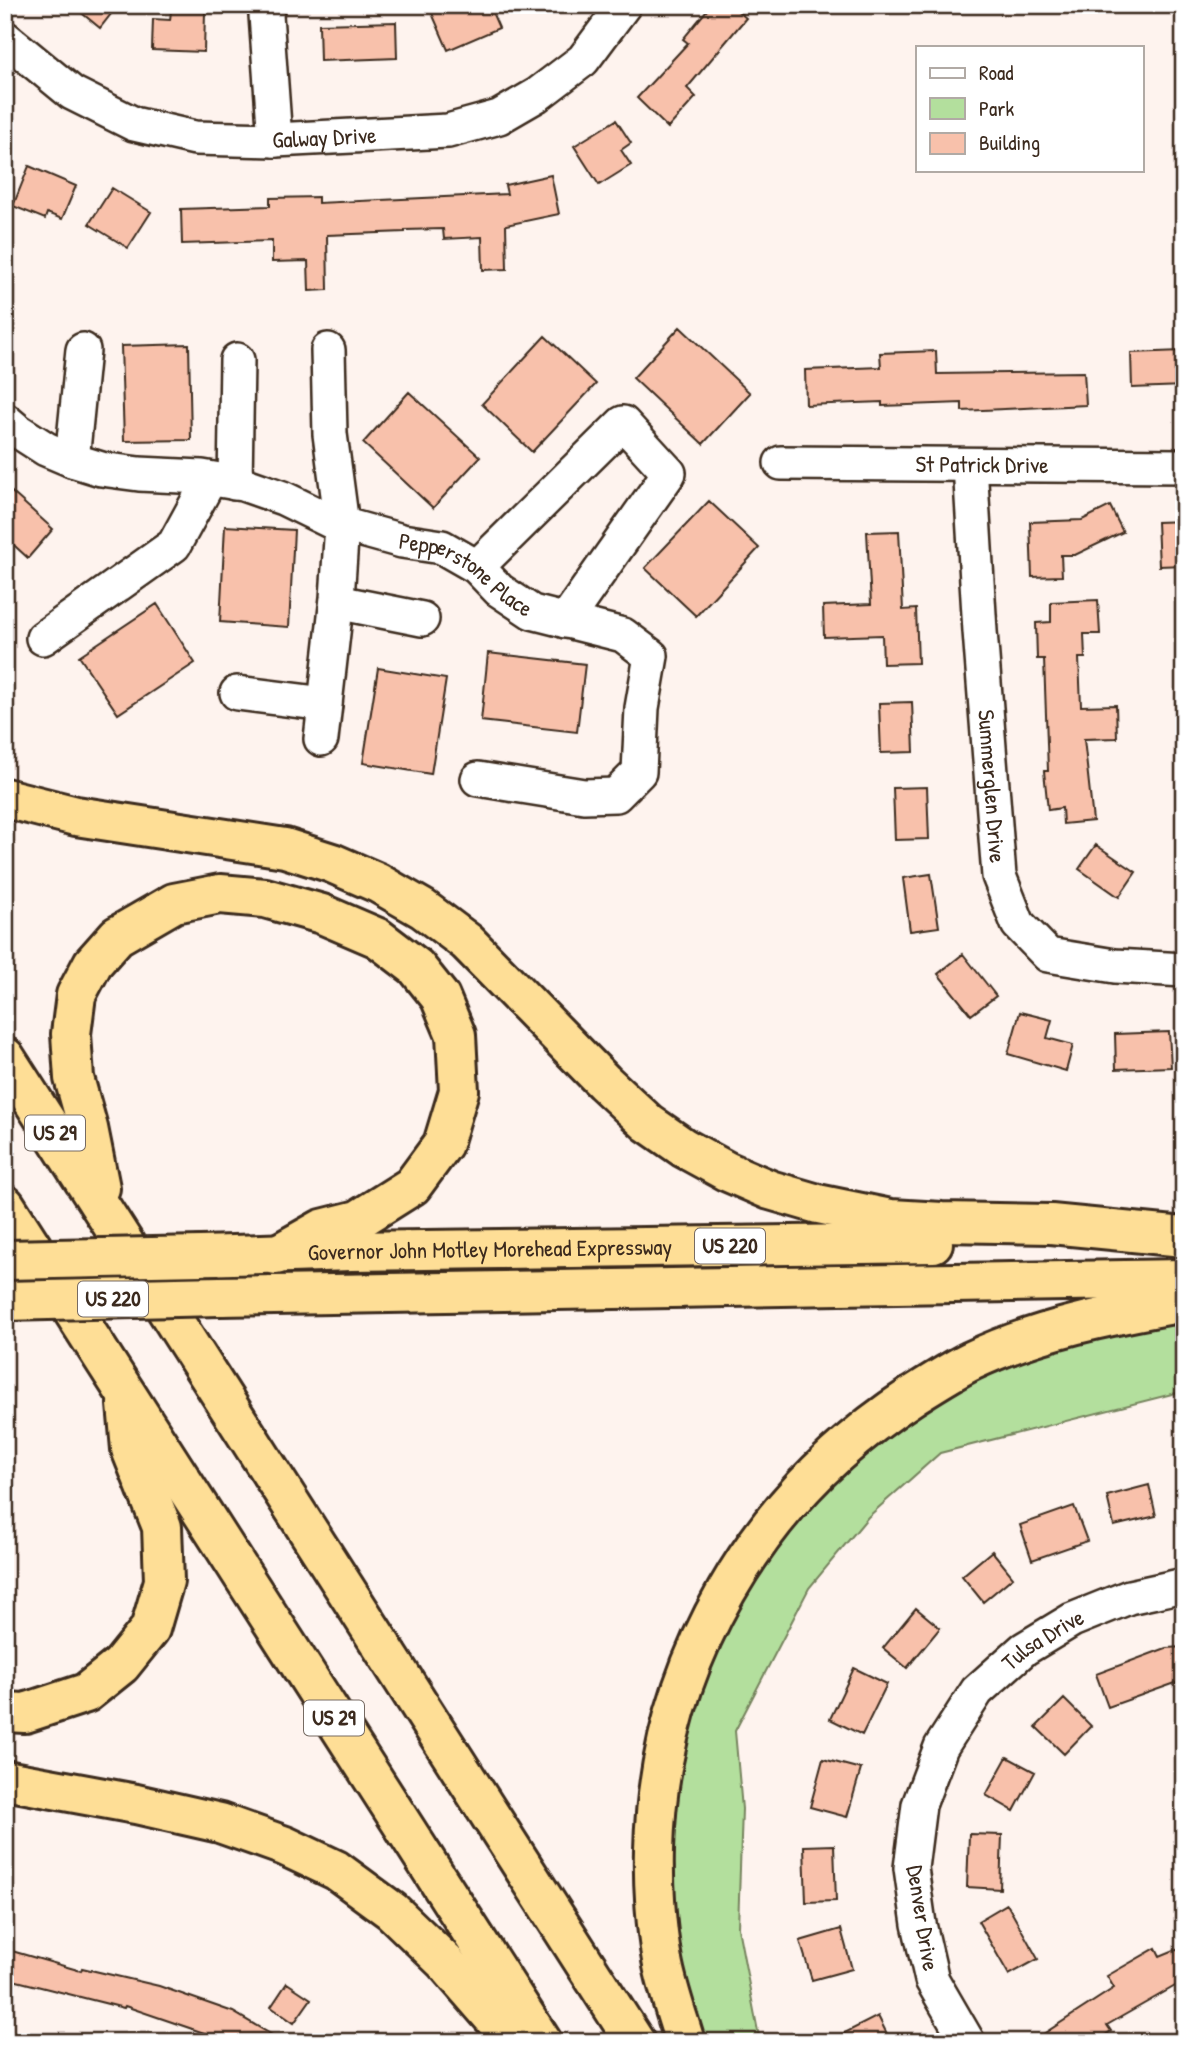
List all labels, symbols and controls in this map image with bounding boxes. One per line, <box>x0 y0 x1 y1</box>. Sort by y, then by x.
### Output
legend <box>916 46 1144 172</box>
text: Road <box>979 58 1013 87</box>
text: Park <box>979 94 1014 123</box>
street label: Galway Drive <box>271 119 377 155</box>
text: Building <box>979 128 1040 157</box>
street label: St Patrick Drive <box>915 448 1049 480</box>
street label: Pepperstone Place <box>397 525 539 623</box>
street label: Summerglen Drive <box>971 708 1014 864</box>
road number: US 29 <box>25 1116 85 1150</box>
road number: US 220 <box>695 1228 765 1264</box>
street label: Governor John Motley Morehead Expressway <box>307 1231 673 1267</box>
road number: US 220 <box>78 1282 148 1316</box>
street label: Tulsa Drive <box>995 1601 1088 1677</box>
road number: US 29 <box>304 1700 364 1736</box>
street label: Denver Drive <box>900 1863 947 1973</box>

